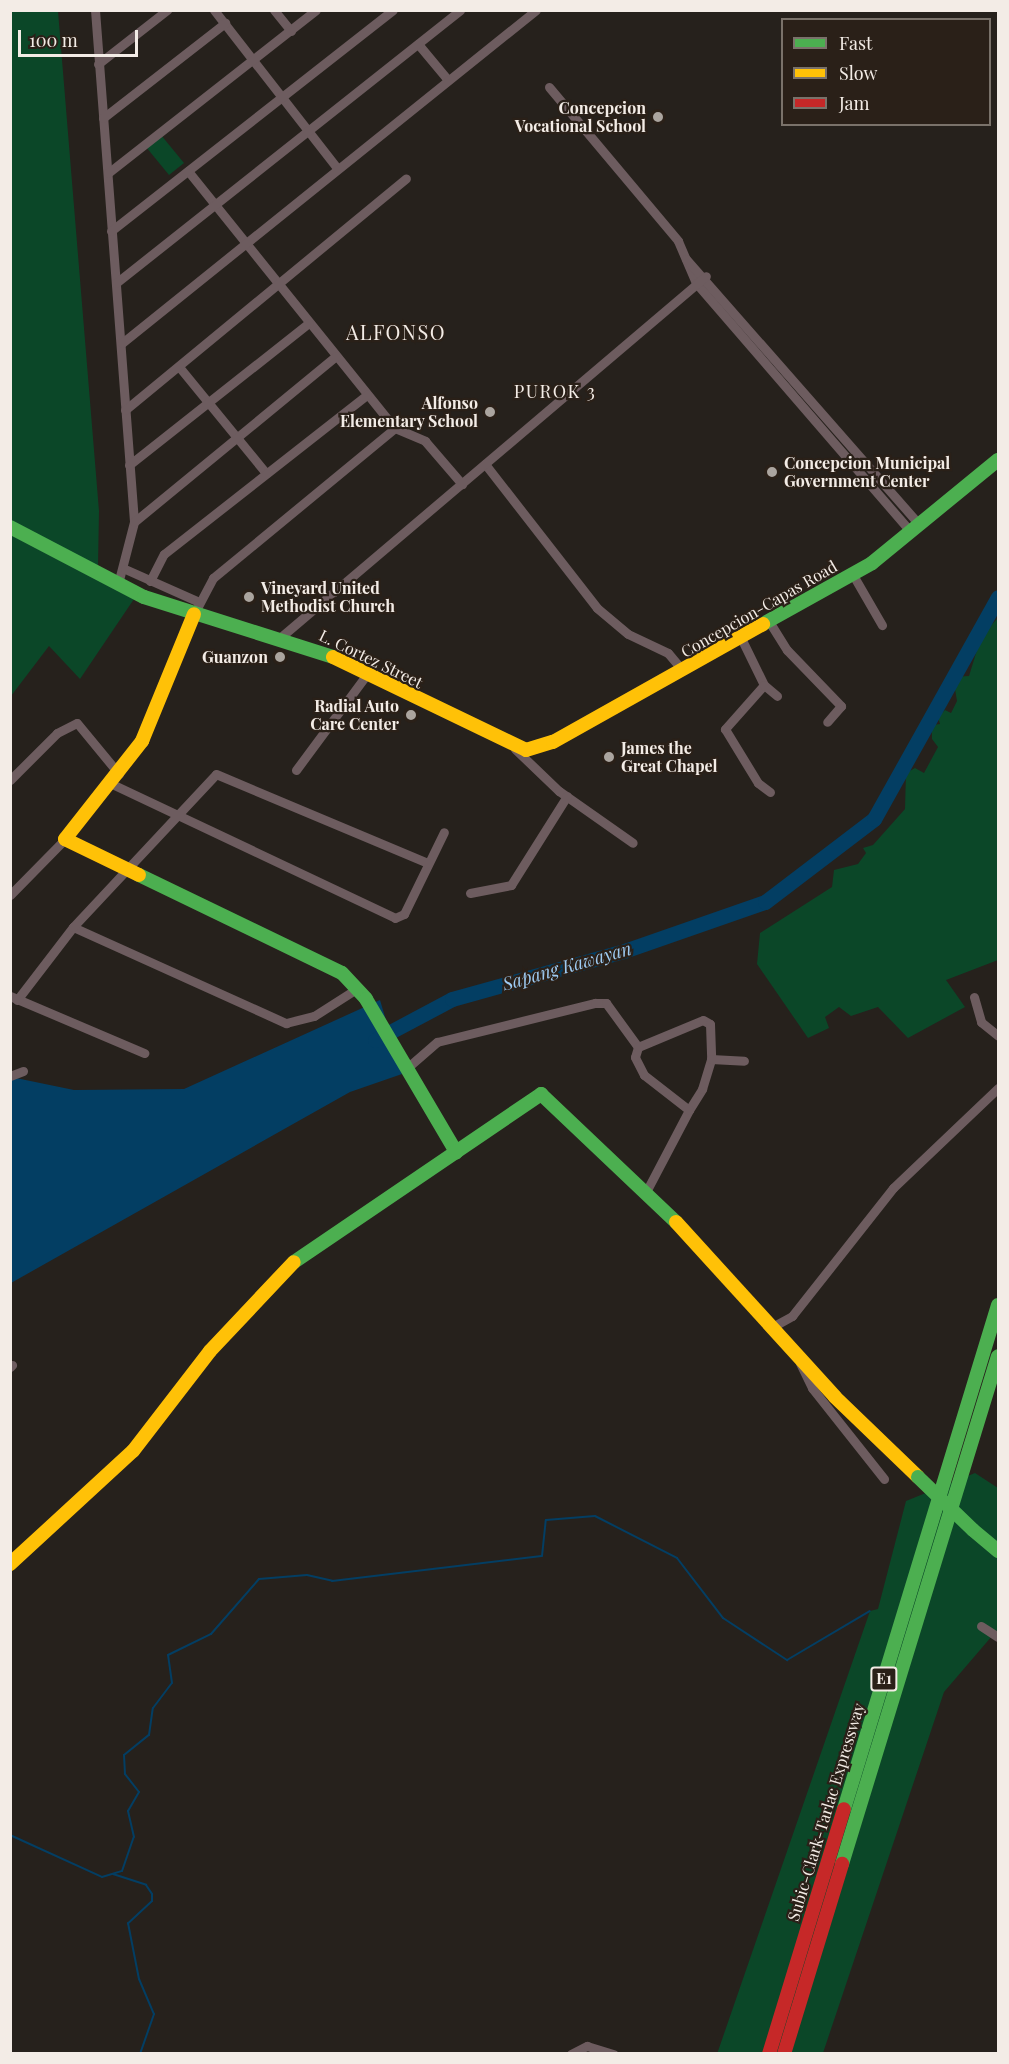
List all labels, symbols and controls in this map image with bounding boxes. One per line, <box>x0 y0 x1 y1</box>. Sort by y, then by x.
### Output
scale bar <box>21 18 141 56</box>
legend <box>781 18 991 126</box>
text: 100 m <box>29 28 78 52</box>
text: Fast <box>839 31 872 55</box>
text: Slow <box>839 61 877 85</box>
text: Jam <box>839 91 869 115</box>
place label: Concepcion Vocational School <box>515 98 646 136</box>
marker: Concepcion Vocational School <box>651 110 665 124</box>
district label: ALFONSO <box>346 319 446 343</box>
district label: PUROK 3 <box>514 380 596 402</box>
place label: Alfonso Elementary School <box>339 393 478 431</box>
marker: Alfonso Elementary School <box>483 405 497 419</box>
place label: Concepcion Municipal Government Center <box>784 453 950 491</box>
marker: Concepcion Municipal Government Center <box>765 465 779 479</box>
street label: Concepcion-Capas Road <box>678 556 840 662</box>
place label: Vineyard United Methodist Church <box>261 578 395 616</box>
marker: Vineyard United Methodist Church <box>242 590 256 604</box>
street label: L. Cortez Street <box>316 626 426 692</box>
place label: Guanzon <box>202 647 268 667</box>
marker: Guanzon <box>273 650 287 664</box>
place label: Radial Auto Care Center <box>310 696 399 734</box>
marker: Radial Auto Care Center <box>404 708 418 722</box>
place label: James the Great Chapel <box>621 738 718 776</box>
marker: James the Great Chapel <box>602 750 616 764</box>
water label: Sapang Kawayan <box>500 937 634 995</box>
road number: E1 <box>869 1667 899 1691</box>
street label: Subic-Clark-Tarlac Expressway <box>784 1701 868 1923</box>

